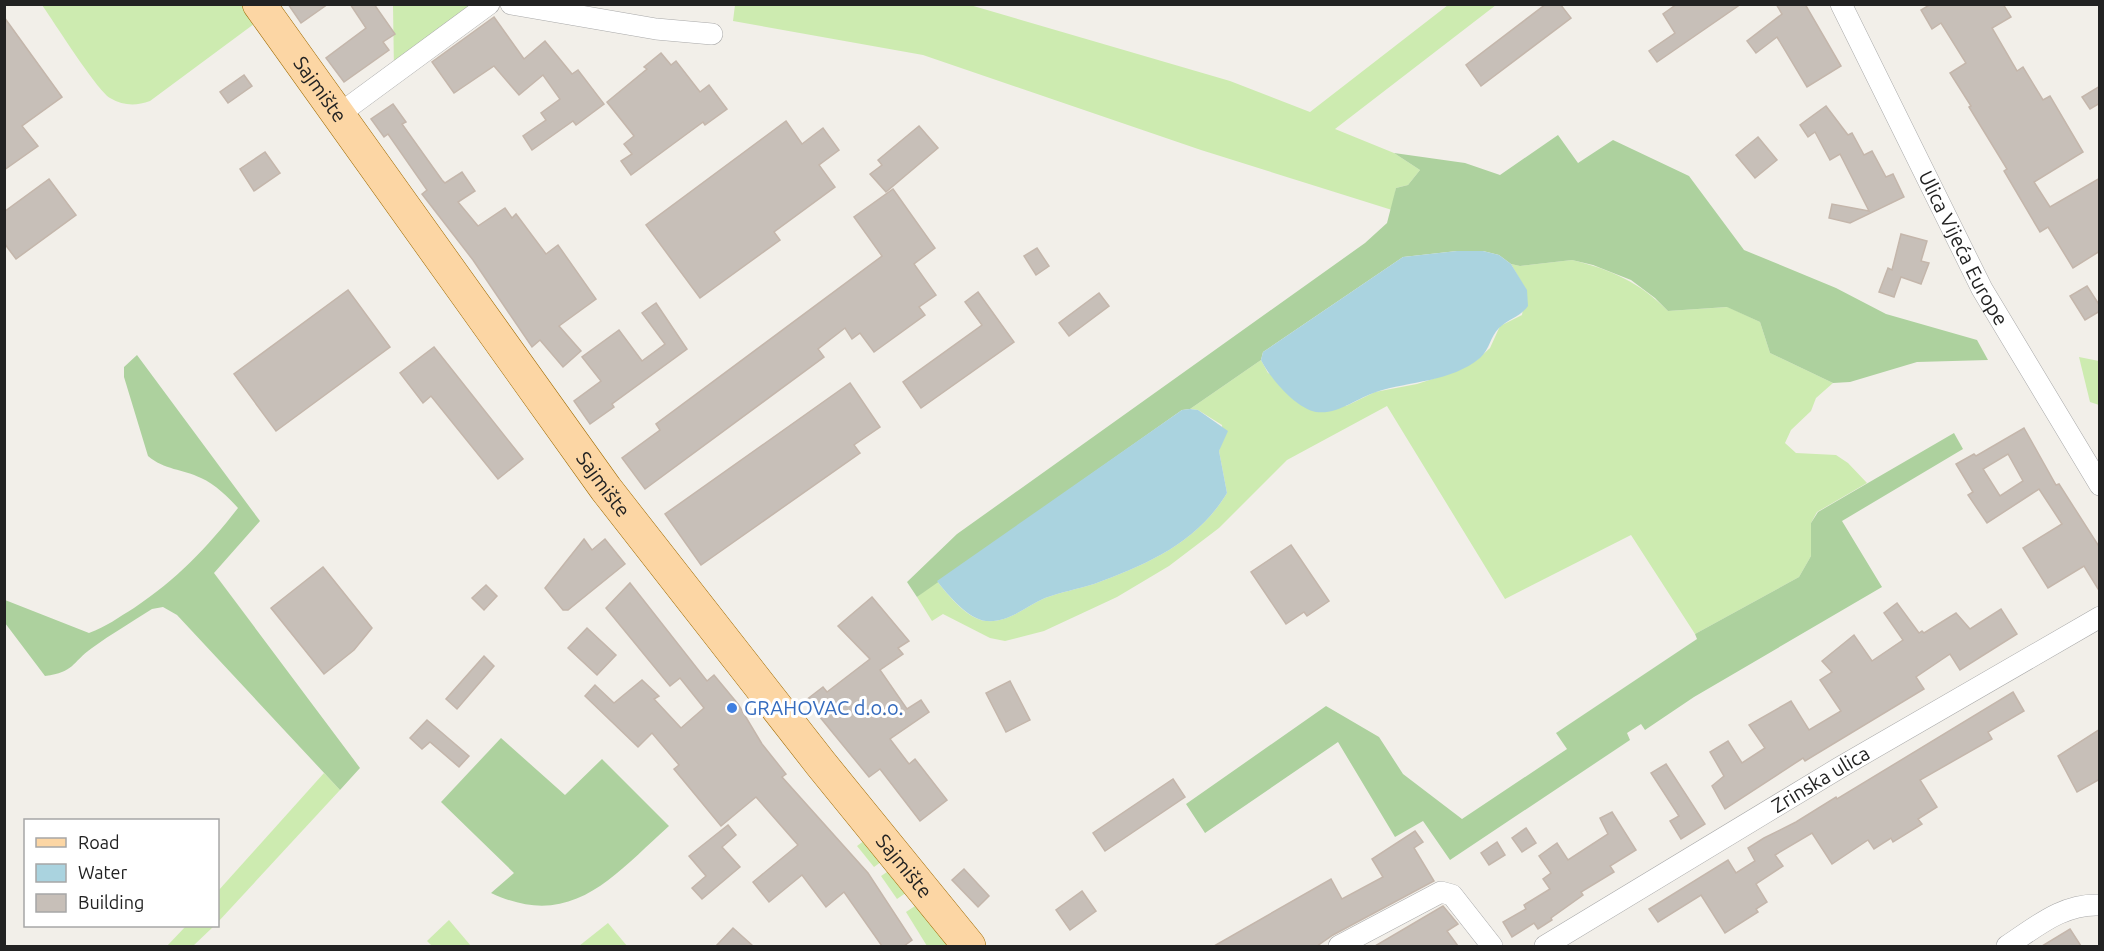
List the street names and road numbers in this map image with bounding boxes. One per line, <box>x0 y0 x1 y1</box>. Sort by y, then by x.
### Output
street label: Sajmište <box>289 52 352 126</box>
street label: Ulica Vijeća Europe <box>1914 167 2013 329</box>
street label: Sajmište <box>572 447 635 521</box>
street label: Zrinska ulica <box>1767 741 1873 817</box>
street label: Sajmište <box>872 829 937 902</box>

